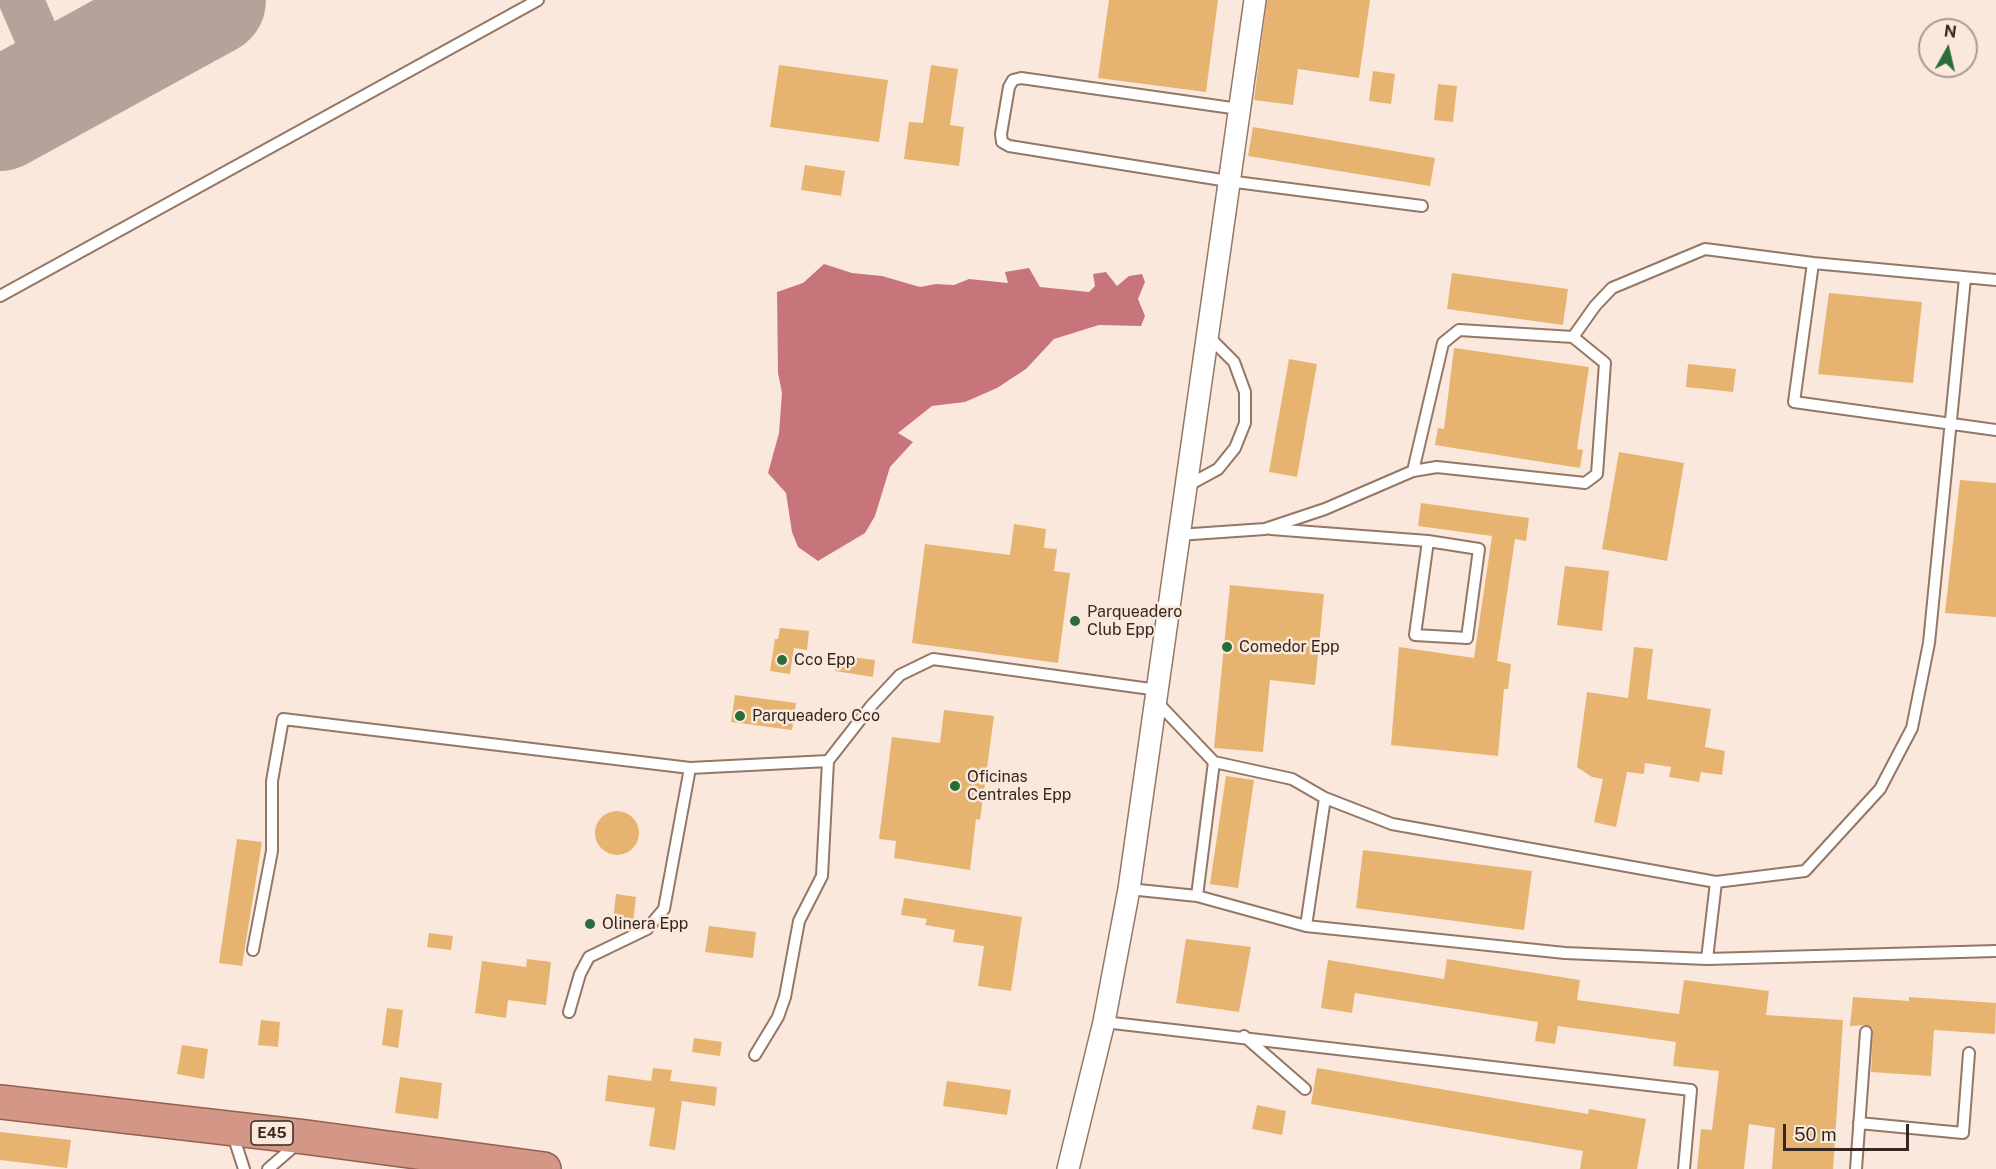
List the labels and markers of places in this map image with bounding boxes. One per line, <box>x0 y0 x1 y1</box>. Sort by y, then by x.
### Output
place label: Parqueadero Club Epp <box>1087 602 1182 640</box>
marker: Parqueadero Club Epp <box>1068 614 1082 628</box>
place label: Comedor Epp <box>1239 637 1339 657</box>
marker: Comedor Epp <box>1220 640 1234 654</box>
place label: Cco Epp <box>794 650 855 670</box>
marker: Cco Epp <box>775 653 789 667</box>
place label: Parqueadero Cco <box>752 706 880 726</box>
marker: Parqueadero Cco <box>733 709 747 723</box>
place label: Oficinas Centrales Epp <box>967 767 1071 805</box>
marker: Oficinas Centrales Epp <box>948 779 962 793</box>
place label: Olinera Epp <box>602 914 688 934</box>
marker: Olinera Epp <box>583 917 597 931</box>

